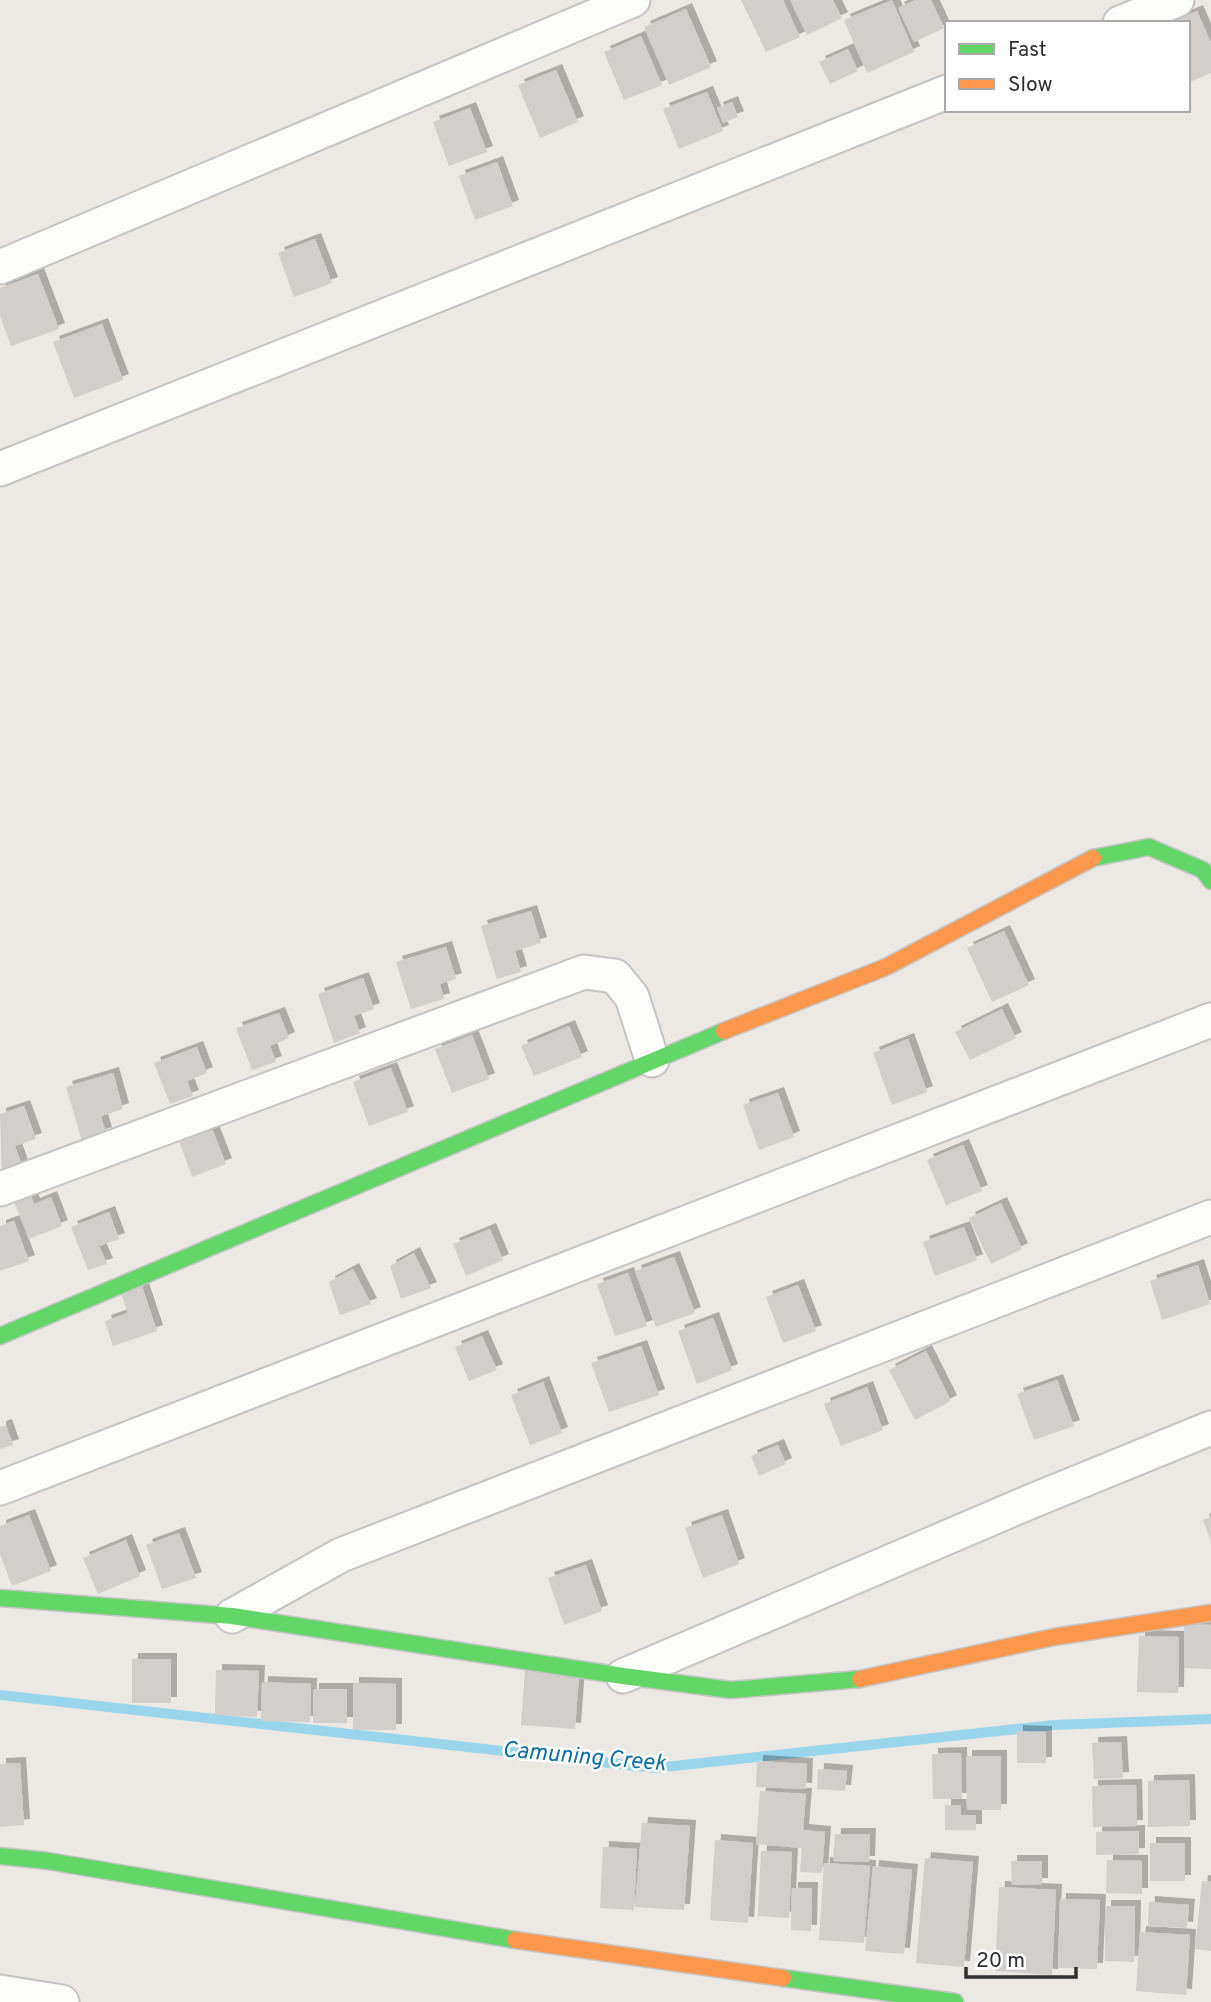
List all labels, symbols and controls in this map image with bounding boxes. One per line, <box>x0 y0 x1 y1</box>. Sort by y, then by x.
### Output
legend <box>945 21 1190 112</box>
text: Fast <box>1008 37 1047 64</box>
text: Slow <box>1008 72 1053 99</box>
water label: Camuning Creek <box>501 1736 667 1780</box>
scale bar <box>966 1936 1076 1980</box>
text: 20 m <box>976 1948 1025 1975</box>

